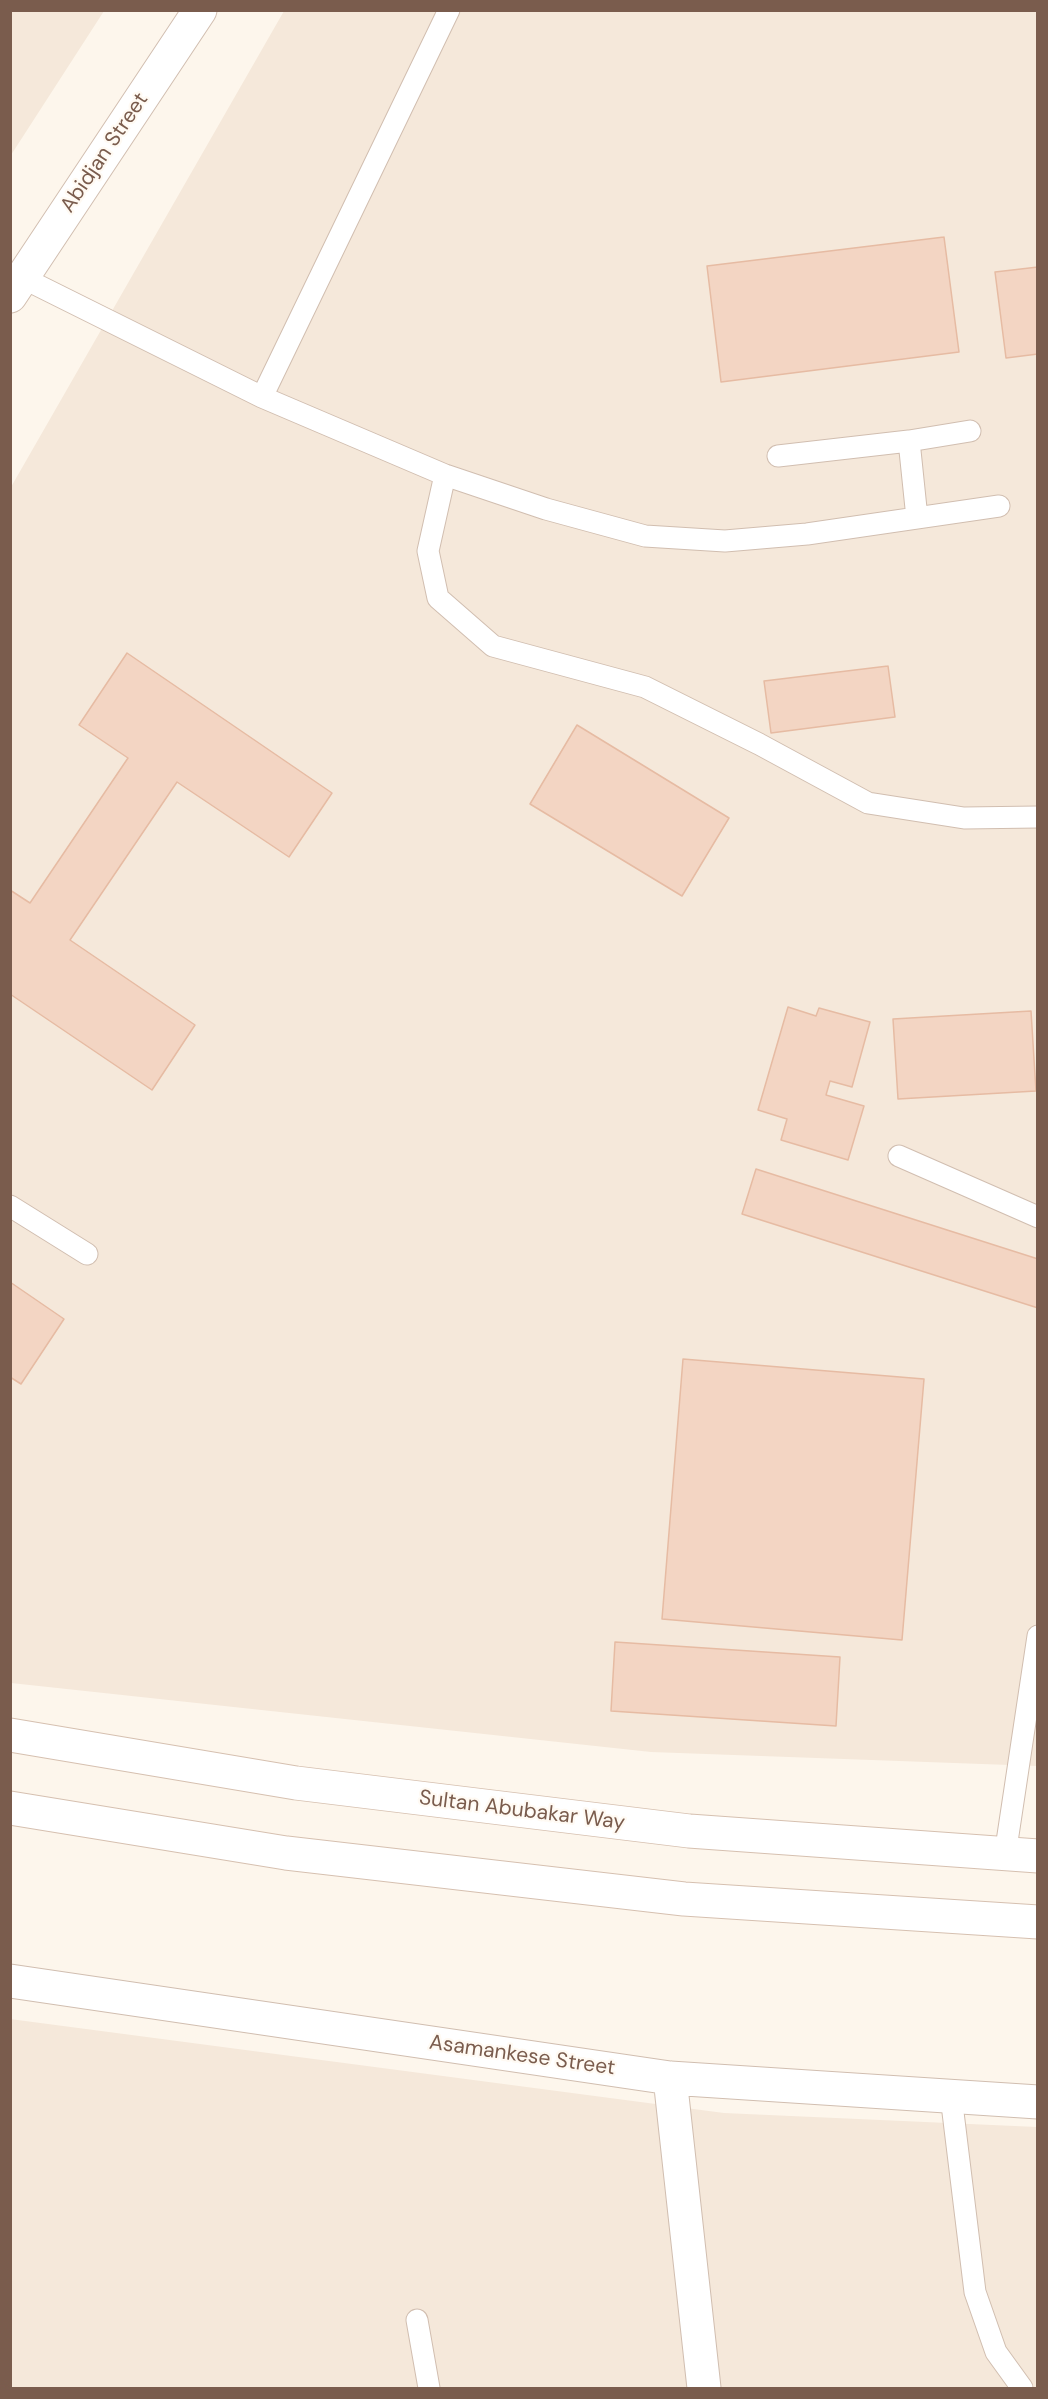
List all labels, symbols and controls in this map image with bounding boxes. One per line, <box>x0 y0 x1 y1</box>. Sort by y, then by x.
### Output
street label: Abidjan Street <box>56 88 154 218</box>
street label: Sultan Abubakar Way <box>418 1786 626 1836</box>
street label: Asamankese Street <box>427 2030 617 2082</box>

